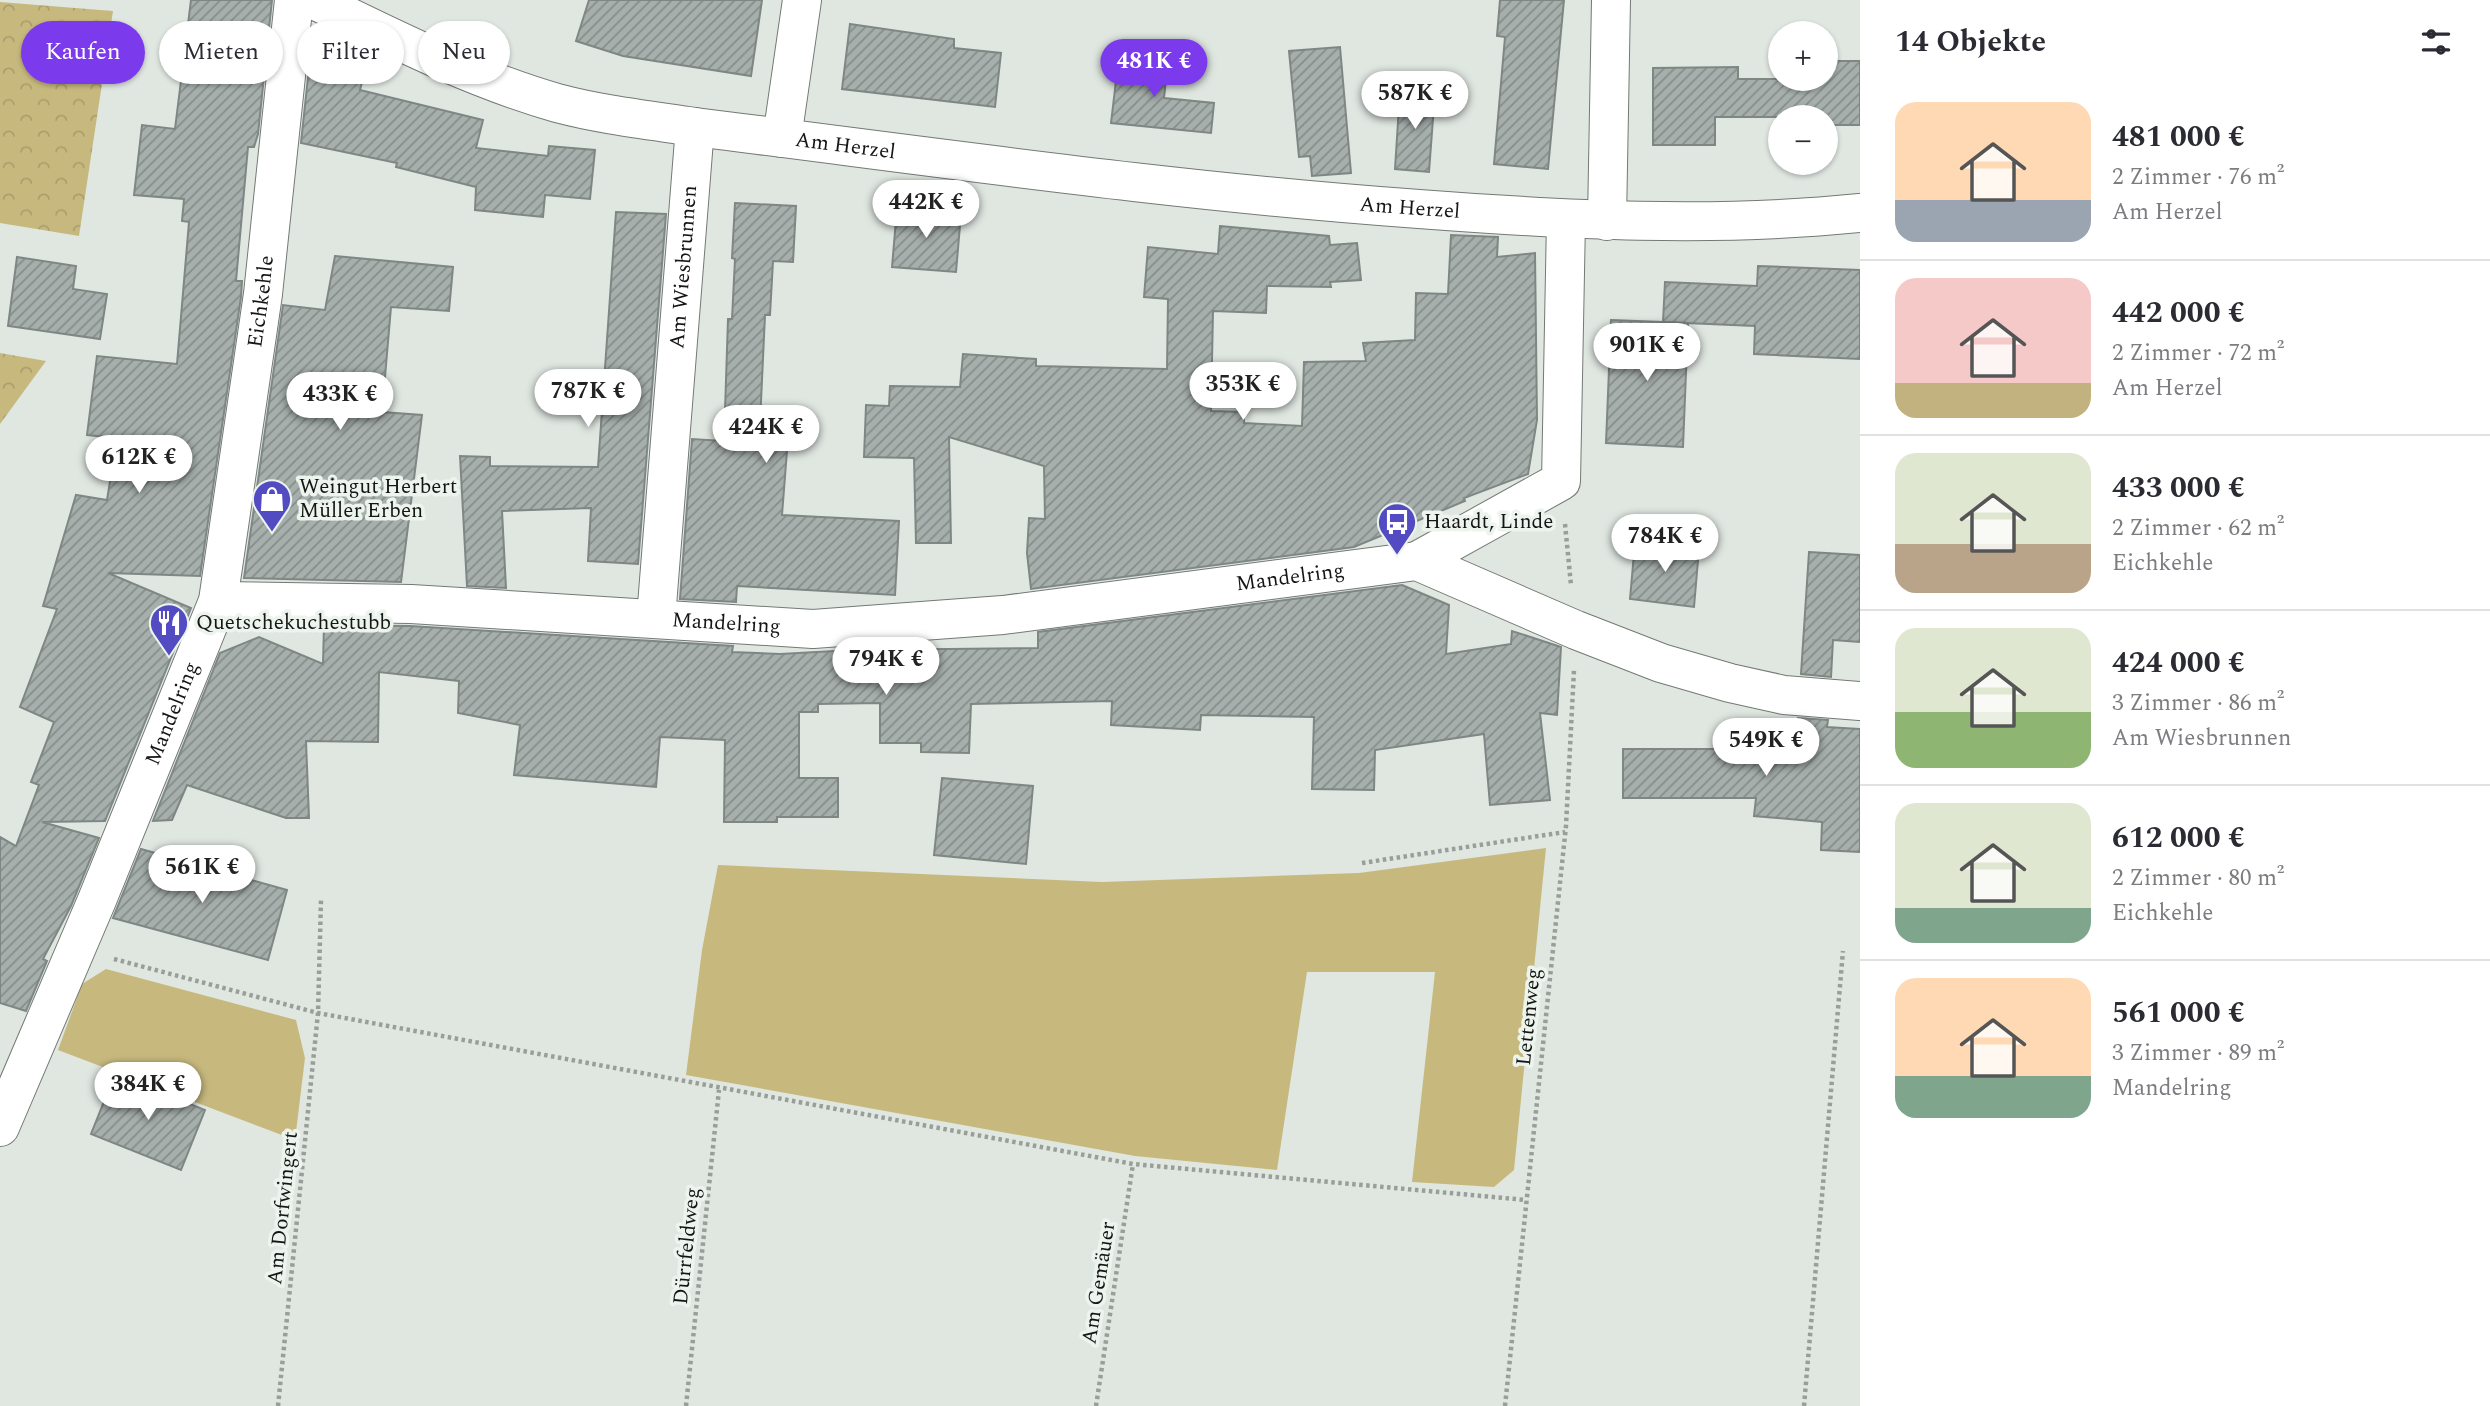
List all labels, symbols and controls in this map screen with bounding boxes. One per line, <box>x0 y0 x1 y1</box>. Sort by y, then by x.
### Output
text: 14 Objekte <box>1895 19 2046 65</box>
chip: Kaufen <box>21 21 145 84</box>
chip: Mieten <box>159 21 283 84</box>
chip: Filter <box>297 21 404 84</box>
chip: Neu <box>418 21 510 84</box>
map controls <box>1768 21 1838 175</box>
button: + <box>1768 21 1838 91</box>
icon: filters <box>2417 23 2455 61</box>
pin: 481K € <box>1097 40 1211 99</box>
text: 481K € <box>1116 44 1192 79</box>
pin: 587K € <box>1358 72 1472 131</box>
text: 587K € <box>1377 76 1453 111</box>
button: − <box>1768 105 1838 175</box>
text: 481 000 € <box>2112 114 2245 160</box>
street label: Am Herzel <box>793 124 897 168</box>
icon: home <box>1951 130 2035 214</box>
text: 2 Zimmer · 76 m² <box>2112 160 2284 195</box>
pin: 442K € <box>869 180 983 240</box>
street label: Am Wiesbrunnen <box>661 184 706 350</box>
text: 442K € <box>888 185 964 220</box>
street label: Am Herzel <box>1358 189 1461 228</box>
text: Am Herzel <box>2112 195 2222 230</box>
street label: Eichkehle <box>239 254 283 350</box>
text: 442 000 € <box>2112 290 2245 336</box>
icon: home <box>1951 306 2035 390</box>
pin: 901K € <box>1590 324 1704 383</box>
text: 901K € <box>1609 328 1685 363</box>
text: 2 Zimmer · 72 m² <box>2112 336 2284 371</box>
pin: 353K € <box>1186 362 1300 422</box>
text: 353K € <box>1205 367 1281 402</box>
pin: 787K € <box>531 370 645 429</box>
text: Am Herzel <box>2112 371 2222 406</box>
pin: 433K € <box>283 372 397 432</box>
text: 787K € <box>550 374 626 409</box>
text: 433K € <box>302 377 378 412</box>
pin: 424K € <box>709 406 823 465</box>
text: 424K € <box>728 410 804 445</box>
pin: 612K € <box>82 435 196 495</box>
text: 612K € <box>101 440 177 475</box>
text: 433 000 € <box>2112 465 2245 511</box>
place label: Weingut Herbert Müller Erben <box>299 471 457 527</box>
shop icon: Weingut Herbert Müller Erben <box>251 478 293 533</box>
icon: home <box>1951 481 2035 565</box>
bus stop icon: Haardt, Linde <box>1376 501 1418 556</box>
place label: Haardt, Linde <box>1424 506 1554 538</box>
text: 2 Zimmer · 62 m² <box>2112 511 2284 546</box>
pin: 784K € <box>1608 514 1722 574</box>
text: 784K € <box>1627 519 1703 554</box>
text: Eichkehle <box>2112 546 2213 581</box>
street label: Mandelring <box>1234 555 1347 600</box>
restaurant icon: Quetschekuchestubb <box>148 602 190 657</box>
street label: Mandelring <box>671 604 782 643</box>
place label: Quetschekuchestubb <box>196 607 391 639</box>
pin: 794K € <box>829 638 943 697</box>
text: 424 000 € <box>2112 640 2245 686</box>
text: 794K € <box>848 642 924 677</box>
icon: home <box>1951 656 2035 740</box>
street label: Mandelring <box>137 657 208 770</box>
text: 3 Zimmer · 86 m² <box>2112 686 2284 721</box>
pin: 549K € <box>1709 718 1823 778</box>
text: Am Wiesbrunnen <box>2112 721 2291 756</box>
text: 549K € <box>1728 723 1804 758</box>
text: 612 000 € <box>2112 815 2245 861</box>
icon: home <box>1951 831 2035 915</box>
pin: 561K € <box>145 846 259 905</box>
text: 561K € <box>164 850 240 885</box>
text: 2 Zimmer · 80 m² <box>2112 861 2284 896</box>
text: Eichkehle <box>2112 896 2213 931</box>
street label: Lettenweg <box>1508 967 1550 1067</box>
text: 561 000 € <box>2112 990 2245 1036</box>
icon: home <box>1951 1006 2035 1090</box>
text: 3 Zimmer · 89 m² <box>2112 1036 2284 1071</box>
pin: 384K € <box>91 1062 205 1122</box>
text: 384K € <box>110 1067 186 1102</box>
text: Mandelring <box>2112 1071 2232 1106</box>
street label: Am Dorfwingert <box>259 1130 307 1286</box>
street label: Dürrfeldweg <box>665 1186 709 1306</box>
street label: Am Gemäuer <box>1074 1219 1124 1347</box>

